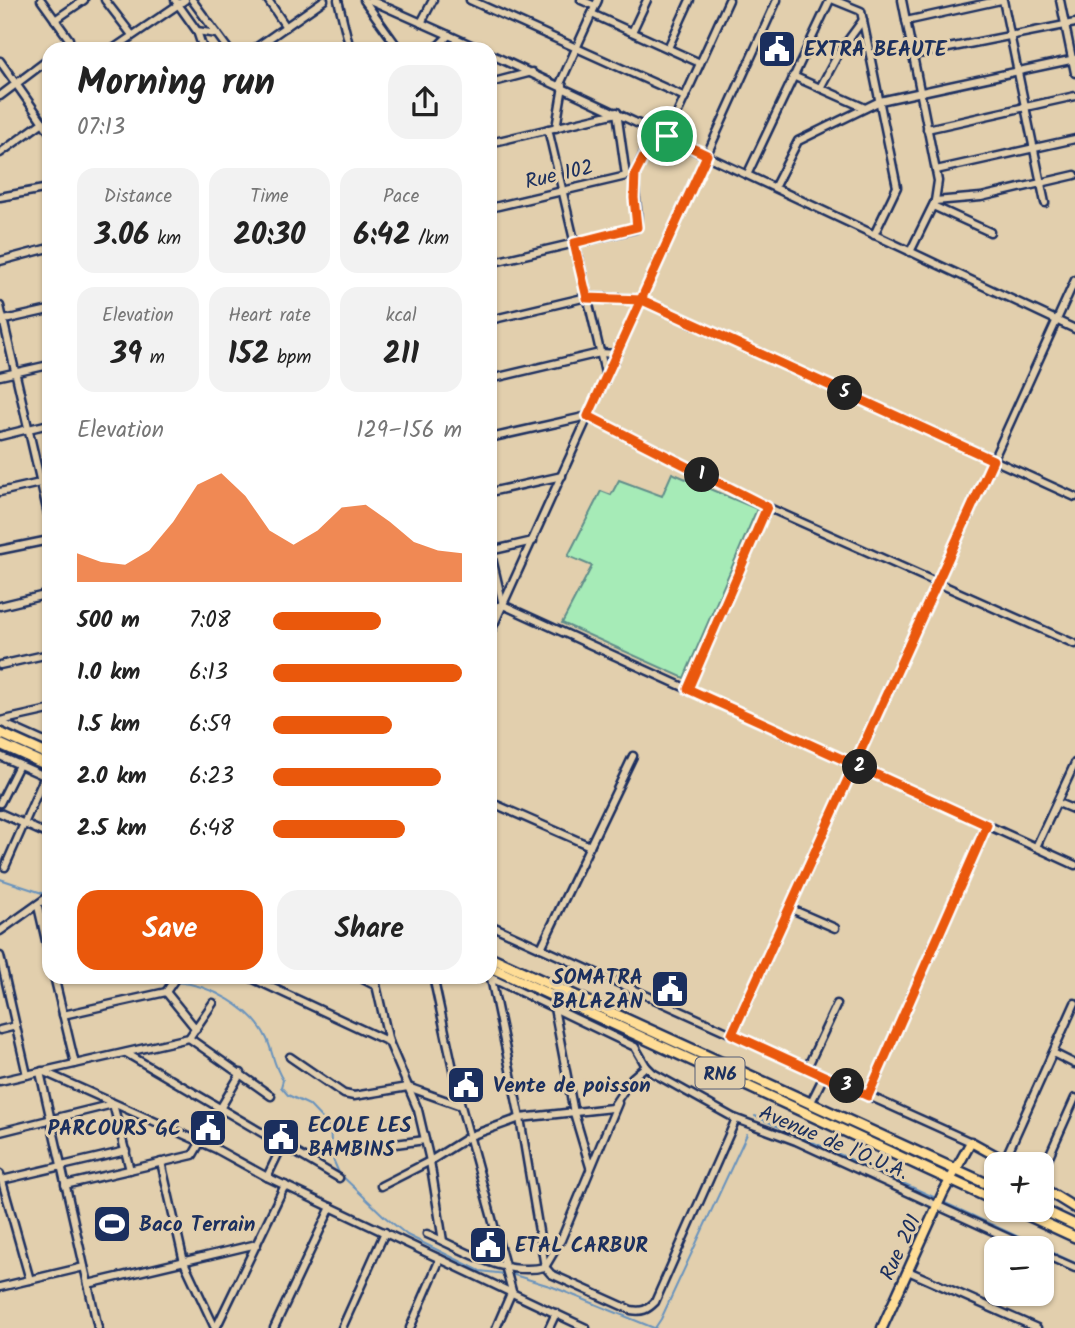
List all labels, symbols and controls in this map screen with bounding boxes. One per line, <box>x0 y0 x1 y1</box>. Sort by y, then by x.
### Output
public building icon: EXTRA BEAUTE <box>756 28 798 70</box>
place label: EXTRA BEAUTE <box>804 34 948 67</box>
text: Morning run <box>77 54 275 114</box>
button: share <box>388 65 462 139</box>
pin <box>637 106 697 166</box>
text: 07:13 <box>77 110 125 146</box>
icon: arrive <box>648 117 686 155</box>
street label: Rue 102 <box>522 152 597 199</box>
text: Distance <box>104 182 172 212</box>
text: Time <box>250 182 289 212</box>
text: Pace <box>383 182 419 212</box>
text: 3.06 <box>94 212 150 260</box>
text: 20:30 <box>233 212 306 260</box>
text: 6:42 <box>353 212 411 260</box>
text: km <box>150 224 181 254</box>
text: /km <box>411 224 449 254</box>
text: Elevation <box>102 301 174 331</box>
text: Heart rate <box>228 301 311 331</box>
text: kcal <box>386 301 417 331</box>
text: 39 <box>111 331 142 379</box>
text: 152 <box>228 331 269 379</box>
text: 211 <box>383 331 419 379</box>
text: m <box>142 343 165 373</box>
text: bpm <box>269 343 311 373</box>
pin: 5 <box>828 376 862 410</box>
text: 5 <box>840 377 849 407</box>
text: Elevation <box>77 413 164 449</box>
text: 129–156 m <box>356 413 462 449</box>
pin: 1 <box>684 458 720 492</box>
text: 1 <box>699 459 704 489</box>
text: 500 m <box>77 603 140 639</box>
text: 7:08 <box>189 603 231 639</box>
text: 1.0 km <box>77 655 140 691</box>
text: 6:13 <box>189 655 228 691</box>
text: 1.5 km <box>77 707 140 743</box>
text: 6:59 <box>189 707 231 743</box>
pin: 2 <box>842 750 878 784</box>
text: 2 <box>854 751 865 781</box>
text: 2.0 km <box>77 759 147 795</box>
text: 6:23 <box>189 759 234 795</box>
text: 2.5 km <box>77 811 147 847</box>
text: 6:48 <box>189 811 234 847</box>
button: Save <box>77 890 263 970</box>
button: Share <box>277 890 462 970</box>
place label: SOMATRA BALAZAN <box>552 962 644 1019</box>
public building icon: SOMATRA BALAZAN <box>649 968 691 1010</box>
road number: RN6 <box>696 1058 744 1088</box>
public building icon: Vente de poisson <box>445 1064 487 1106</box>
pin: 3 <box>830 1068 864 1104</box>
place label: Vente de poisson <box>493 1070 651 1103</box>
text: 3 <box>841 1070 852 1100</box>
street label: Avenue de l'O.U.A. <box>753 1097 913 1190</box>
public building icon: PARCOURS GC <box>187 1107 229 1149</box>
place label: ECOLE LES BAMBINS <box>308 1110 412 1167</box>
place label: PARCOURS GC <box>47 1113 181 1146</box>
public building icon: ECOLE LES BAMBINS <box>260 1116 302 1158</box>
map controls <box>984 1152 1054 1306</box>
button: + <box>984 1152 1054 1222</box>
sports icon: Baco Terrain <box>91 1203 133 1245</box>
place label: Baco Terrain <box>139 1209 255 1242</box>
street label: Rue 201 <box>872 1209 931 1286</box>
public building icon: ETAL CARBUR <box>467 1224 509 1266</box>
place label: ETAL CARBUR <box>515 1230 648 1263</box>
button: − <box>984 1236 1054 1306</box>

